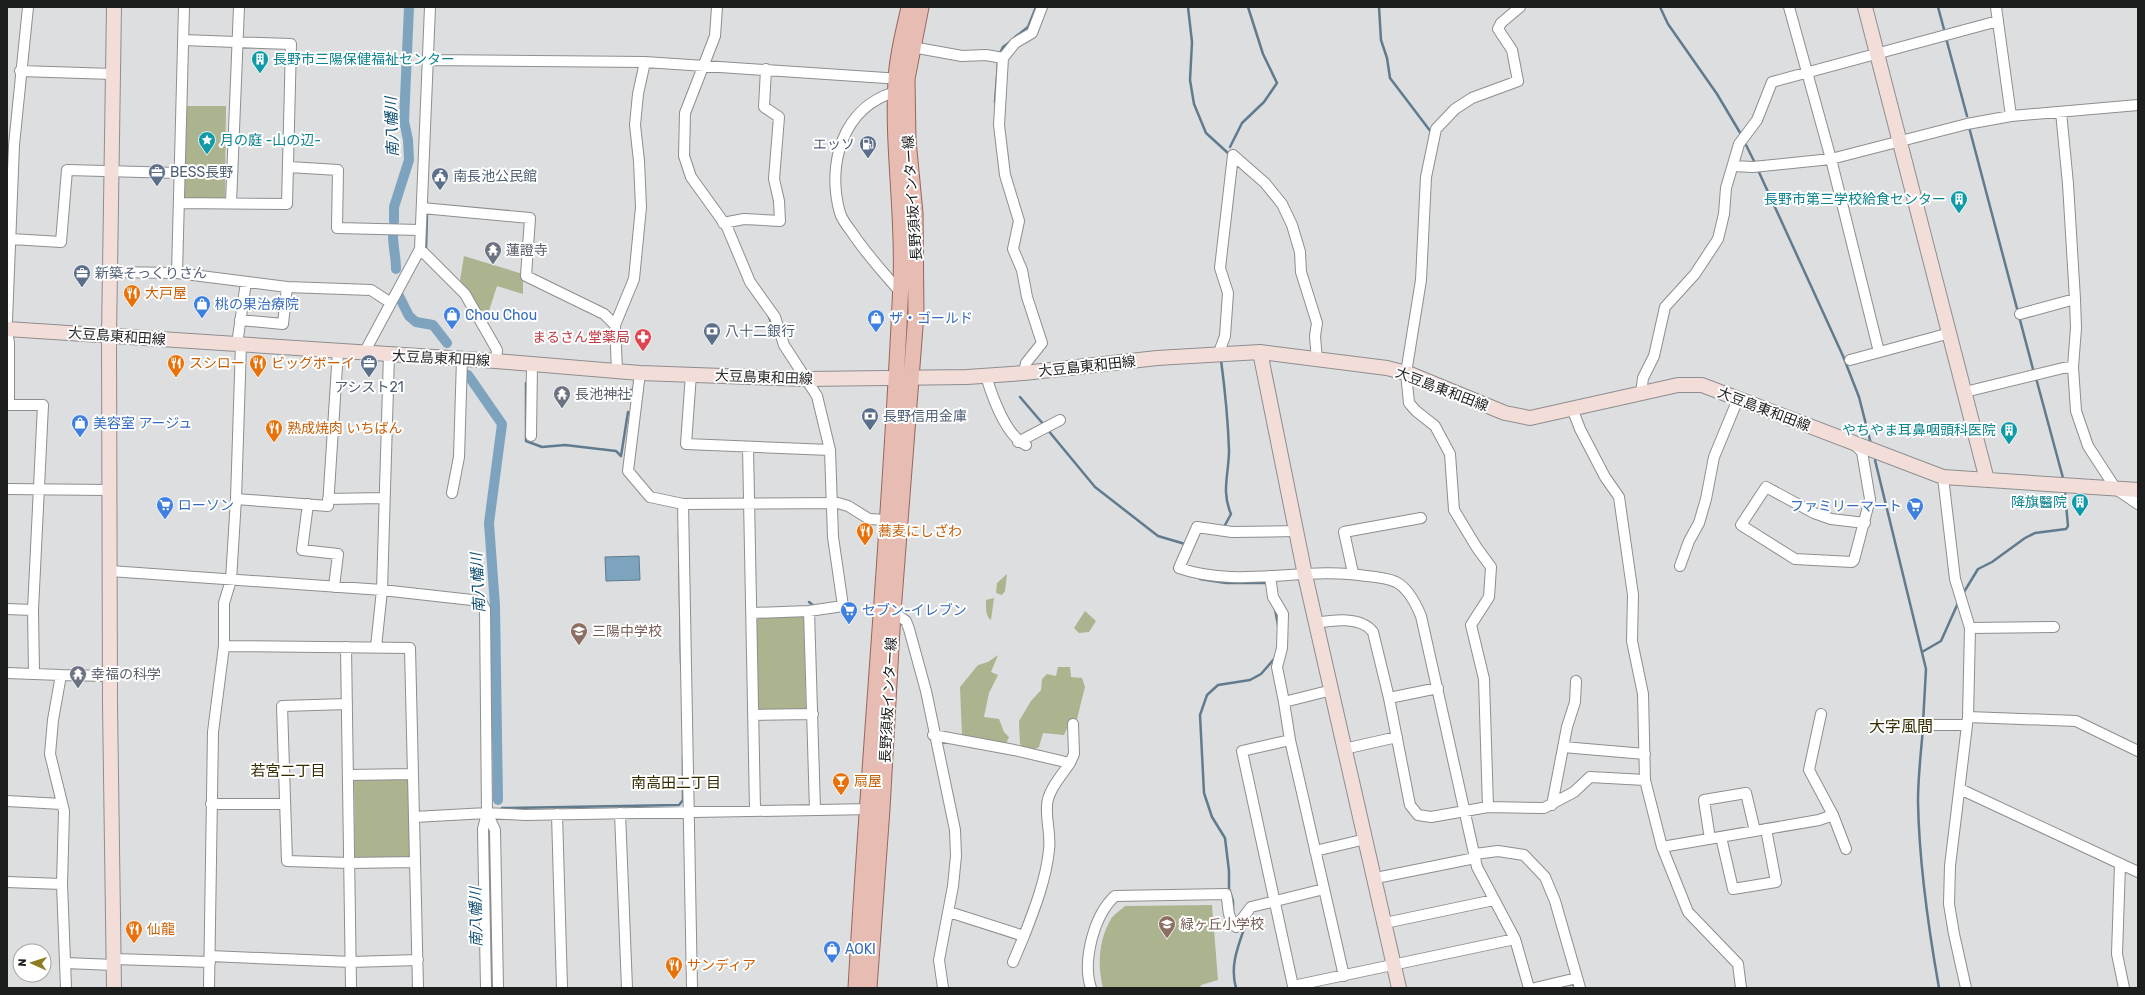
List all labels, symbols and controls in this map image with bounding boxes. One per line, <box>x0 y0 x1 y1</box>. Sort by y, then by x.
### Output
building icon: 長野市三陽保健福祉センター <box>250 49 270 74</box>
place label: 長野市三陽保健福祉センター <box>273 51 455 68</box>
water label: 南八幡川 <box>382 95 402 157</box>
place icon: 月の庭 -山の辺- <box>197 130 217 155</box>
place label: 月の庭 -山の辺- <box>220 132 321 149</box>
fuel station icon: エッソ <box>858 134 878 159</box>
street label: 長野須坂インター線 <box>900 135 925 261</box>
place label: エッソ <box>813 136 855 153</box>
office icon: BESS長野 <box>147 162 167 187</box>
place label: BESS長野 <box>170 164 233 181</box>
public building icon: 南長池公民館 <box>430 166 450 191</box>
place label: 南長池公民館 <box>453 168 537 185</box>
building icon: 長野市第三学校給食センター <box>1949 189 1969 214</box>
place label: 長野市第三学校給食センター <box>1764 191 1946 208</box>
temple icon: 蓮證寺 <box>483 240 503 265</box>
place label: 蓮證寺 <box>506 242 548 259</box>
office icon: 新築そっくりさん <box>72 263 92 288</box>
place label: 新築そっくりさん <box>95 265 207 282</box>
restaurant icon: 大戸屋 <box>122 283 142 308</box>
place label: 大戸屋 <box>145 285 187 302</box>
shop icon: 桃の果治療院 <box>192 294 212 319</box>
place label: 桃の果治療院 <box>215 296 299 313</box>
shop icon: Chou Chou <box>442 305 462 330</box>
place label: Chou Chou <box>465 307 537 324</box>
shop icon: ザ・ゴールド <box>866 308 886 333</box>
place label: ザ・ゴールド <box>889 310 973 327</box>
bank icon: 八十二銀行 <box>702 321 722 346</box>
place label: 八十二銀行 <box>725 323 795 340</box>
street label: 大豆島東和田線 <box>67 325 166 348</box>
pharmacy icon: まるさん堂薬局 <box>633 327 653 352</box>
place label: まるさん堂薬局 <box>532 329 630 346</box>
street label: 大豆島東和田線 <box>392 347 490 370</box>
restaurant icon: スシロー <box>166 353 186 378</box>
restaurant icon: ビッグボーイ <box>248 353 268 378</box>
office icon: アシスト21 <box>359 353 379 378</box>
street label: 大豆島東和田線 <box>1037 353 1137 380</box>
place label: スシロー <box>189 355 245 372</box>
place label: ビッグボーイ <box>271 355 355 372</box>
street label: 大豆島東和田線 <box>1393 364 1491 415</box>
street label: 大豆島東和田線 <box>715 367 813 388</box>
place label: アシスト21 <box>334 379 404 396</box>
temple icon: 長池神社 <box>552 384 572 409</box>
street label: 大豆島東和田線 <box>1715 384 1813 435</box>
place label: 長池神社 <box>575 386 631 403</box>
bank icon: 長野信用金庫 <box>860 406 880 431</box>
place label: 長野信用金庫 <box>883 408 967 425</box>
shop icon: 美容室 アージュ <box>70 413 90 438</box>
place label: 美容室 アージュ <box>93 415 192 432</box>
restaurant icon: 熟成焼肉 いちばん <box>264 418 284 443</box>
place label: 熟成焼肉 いちばん <box>287 420 402 437</box>
building icon: やちやま耳鼻咽頭科医院 <box>1999 420 2019 445</box>
place label: やちやま耳鼻咽頭科医院 <box>1842 422 1996 439</box>
building icon: 降旗醫院 <box>2070 492 2090 517</box>
place label: 降旗醫院 <box>2011 494 2067 511</box>
supermarket icon: ローソン <box>155 495 175 520</box>
supermarket icon: ファミリーマート <box>1905 496 1925 521</box>
place label: ローソン <box>178 497 234 514</box>
place label: ファミリーマート <box>1790 498 1902 515</box>
restaurant icon: 蕎麦にしざわ <box>855 521 875 546</box>
place label: 蕎麦にしざわ <box>878 523 962 540</box>
water label: 南八幡川 <box>467 551 489 613</box>
supermarket icon: セブン-イレブン <box>839 600 859 625</box>
place label: セブン-イレブン <box>862 602 967 619</box>
school or university icon: 三陽中学校 <box>569 621 589 646</box>
place label: 三陽中学校 <box>592 623 662 640</box>
street label: 長野須坂インター線 <box>877 637 900 763</box>
temple icon: 幸福の科学 <box>68 664 88 689</box>
place label: 幸福の科学 <box>91 666 161 683</box>
district label: 大字風間 <box>1869 717 1933 736</box>
district label: 若宮二丁目 <box>250 762 326 780</box>
bar icon: 扇屋 <box>831 771 851 796</box>
place label: 扇屋 <box>854 773 882 790</box>
district label: 南高田二丁目 <box>631 774 721 792</box>
water label: 南八幡川 <box>466 885 486 947</box>
school or university icon: 緑ヶ丘小学校 <box>1157 914 1177 939</box>
place label: 緑ヶ丘小学校 <box>1180 916 1264 933</box>
restaurant icon: 仙龍 <box>124 919 144 944</box>
place label: 仙龍 <box>147 921 175 938</box>
shop icon: AOKI <box>822 939 842 964</box>
place label: AOKI <box>845 941 876 958</box>
north arrow <box>12 943 52 983</box>
restaurant icon: サンディア <box>664 955 684 980</box>
place label: サンディア <box>687 957 756 974</box>
text: N <box>16 958 29 967</box>

